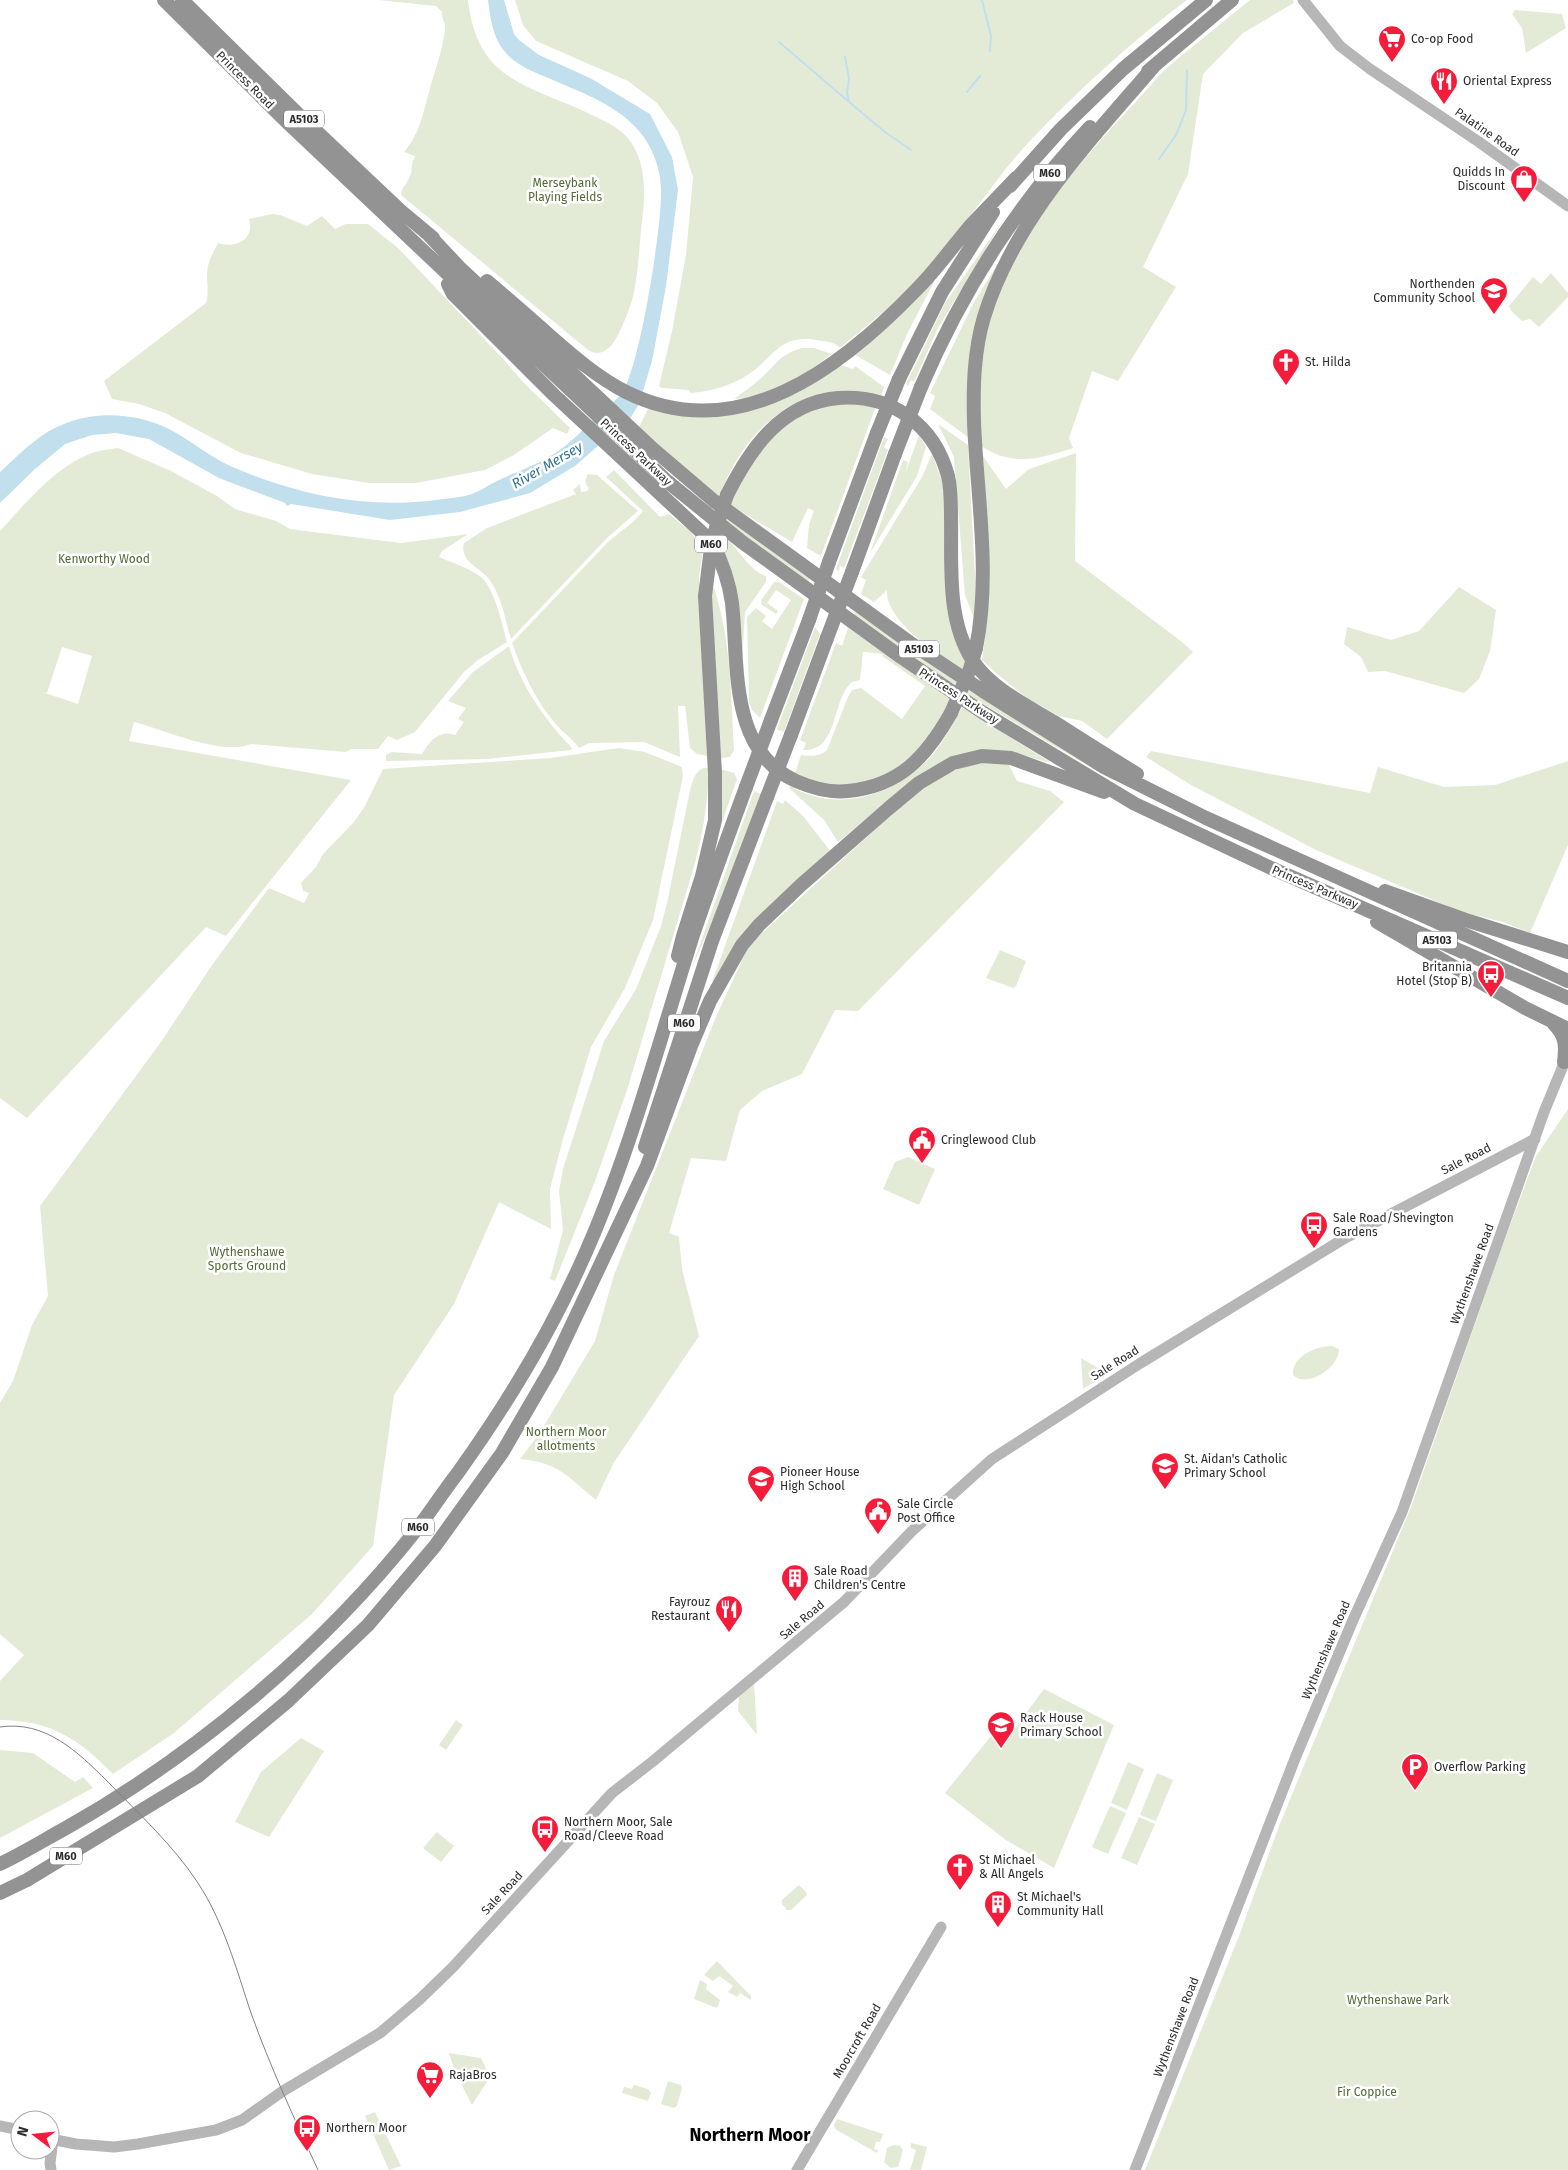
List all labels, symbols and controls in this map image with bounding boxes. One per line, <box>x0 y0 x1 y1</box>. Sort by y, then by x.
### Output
supermarket icon: Co-op Food <box>1377 24 1407 63</box>
place label: Co-op Food <box>1411 32 1473 46</box>
street label: Princess Road <box>213 48 277 112</box>
restaurant icon: Oriental Express <box>1429 66 1459 105</box>
place label: Oriental Express <box>1463 74 1552 88</box>
street label: Palatine Road <box>1452 105 1522 159</box>
road number: A5103 <box>284 110 324 128</box>
road number: M60 <box>1034 164 1066 182</box>
shop icon: Quidds In Discount <box>1509 164 1539 203</box>
place label: Quidds In Discount <box>1453 165 1506 193</box>
park label: Merseybank Playing Fields <box>528 176 602 204</box>
school or university icon: Northenden Community School <box>1479 276 1509 315</box>
place label: Northenden Community School <box>1373 277 1475 305</box>
church icon: St. Hilda <box>1271 347 1301 386</box>
place label: St. Hilda <box>1305 355 1351 369</box>
street label: Princess Parkway <box>597 415 675 489</box>
water label: River Mersey <box>509 438 587 493</box>
road number: M60 <box>695 536 727 552</box>
park label: Kenworthy Wood <box>58 552 150 566</box>
road number: A5103 <box>899 641 939 658</box>
street label: Princess Parkway <box>916 665 1002 727</box>
street label: Princess Parkway <box>1270 863 1360 912</box>
road number: A5103 <box>1417 932 1457 948</box>
bus stop icon: Britannia Hotel (Stop B) <box>1476 959 1506 998</box>
place label: Britannia Hotel (Stop B) <box>1396 960 1472 988</box>
road number: M60 <box>668 1014 700 1032</box>
public building icon: Cringlewood Club <box>907 1125 937 1164</box>
place label: Cringlewood Club <box>941 1133 1036 1147</box>
street label: Sale Road <box>1439 1141 1493 1177</box>
bus stop icon: Sale Road/Shevington Gardens <box>1299 1210 1329 1249</box>
place label: Sale Road/Shevington Gardens <box>1333 1211 1454 1239</box>
street label: Wythenshawe Road <box>1447 1222 1497 1326</box>
park label: Wythenshawe Sports Ground <box>208 1245 286 1273</box>
street label: Sale Road <box>1088 1343 1142 1383</box>
park label: Northern Moor allotments <box>526 1425 607 1453</box>
school or university icon: St. Aidan's Catholic Primary School <box>1150 1451 1180 1490</box>
place label: St. Aidan's Catholic Primary School <box>1184 1452 1288 1480</box>
school or university icon: Pioneer House High School <box>746 1464 776 1503</box>
place label: Pioneer House High School <box>780 1465 860 1493</box>
public building icon: Sale Circle Post Office <box>863 1496 893 1535</box>
place label: Sale Circle Post Office <box>897 1497 955 1525</box>
road number: M60 <box>402 1518 434 1535</box>
building icon: Sale Road Children's Centre <box>780 1563 810 1602</box>
place label: Sale Road Children's Centre <box>814 1564 906 1592</box>
restaurant icon: Fayrouz Restaurant <box>714 1594 744 1633</box>
place label: Fayrouz Restaurant <box>651 1595 711 1623</box>
street label: Sale Road <box>777 1597 827 1643</box>
street label: Wythenshawe Road <box>1299 1599 1353 1701</box>
school or university icon: Rack House Primary School <box>986 1710 1016 1749</box>
place label: Rack House Primary School <box>1020 1711 1103 1739</box>
parking icon: Overflow Parking <box>1400 1752 1430 1791</box>
place label: Overflow Parking <box>1434 1760 1526 1774</box>
bus stop icon: Northern Moor, Sale Road/Cleeve Road <box>530 1814 560 1853</box>
place label: Northern Moor, Sale Road/Cleeve Road <box>564 1815 673 1843</box>
road number: M60 <box>50 1848 82 1864</box>
church icon: St Michael & All Angels <box>945 1852 975 1891</box>
place label: St Michael & All Angels <box>979 1853 1044 1881</box>
street label: Sale Road <box>479 1869 525 1917</box>
building icon: St Michael's Community Hall <box>983 1889 1013 1928</box>
place label: St Michael's Community Hall <box>1017 1890 1104 1918</box>
street label: Wythenshawe Road <box>1150 1975 1202 2079</box>
park label: Wythenshawe Park <box>1347 1993 1450 2007</box>
street label: Moorcroft Road <box>830 2001 884 2081</box>
supermarket icon: RajaBros <box>415 2060 445 2099</box>
place label: RajaBros <box>449 2068 497 2082</box>
park label: Fir Coppice <box>1337 2085 1397 2099</box>
north arrow <box>10 2110 60 2160</box>
bus stop icon: Northern Moor <box>292 2113 322 2152</box>
place label: Northern Moor <box>326 2121 407 2135</box>
district label: Northern Moor <box>689 2124 811 2146</box>
text: N <box>14 2125 32 2138</box>

